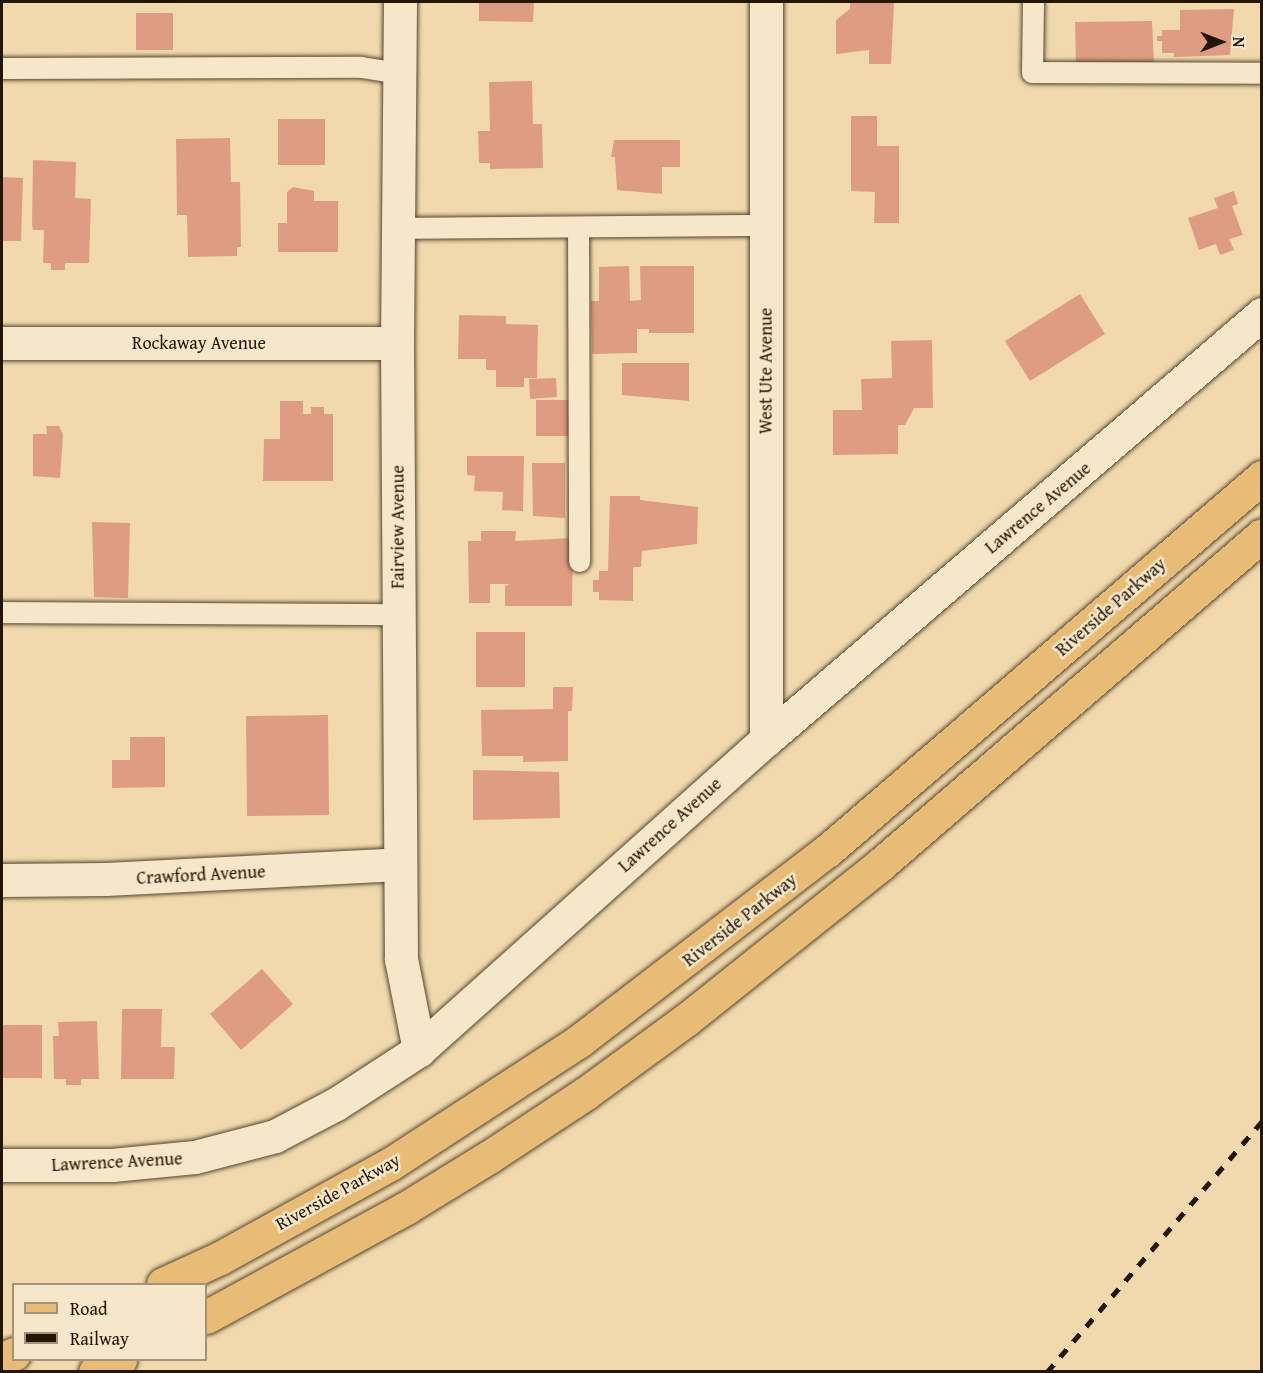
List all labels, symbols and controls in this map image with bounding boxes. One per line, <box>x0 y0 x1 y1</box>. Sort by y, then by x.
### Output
north arrow <box>1191 12 1251 72</box>
text: N <box>1227 37 1251 47</box>
street label: West Ute Avenue <box>755 308 777 434</box>
street label: Rockaway Avenue <box>132 332 266 354</box>
street label: Lawrence Avenue <box>981 458 1095 558</box>
street label: Fairview Avenue <box>387 465 409 589</box>
street label: Riverside Parkway <box>1052 553 1170 661</box>
street label: Lawrence Avenue <box>614 773 726 877</box>
street label: Crawford Avenue <box>136 861 266 889</box>
street label: Riverside Parkway <box>679 869 801 971</box>
street label: Lawrence Avenue <box>51 1148 183 1176</box>
street label: Riverside Parkway <box>272 1149 404 1235</box>
legend <box>12 1283 207 1361</box>
text: Road <box>70 1295 108 1322</box>
text: Railway <box>70 1325 129 1352</box>

